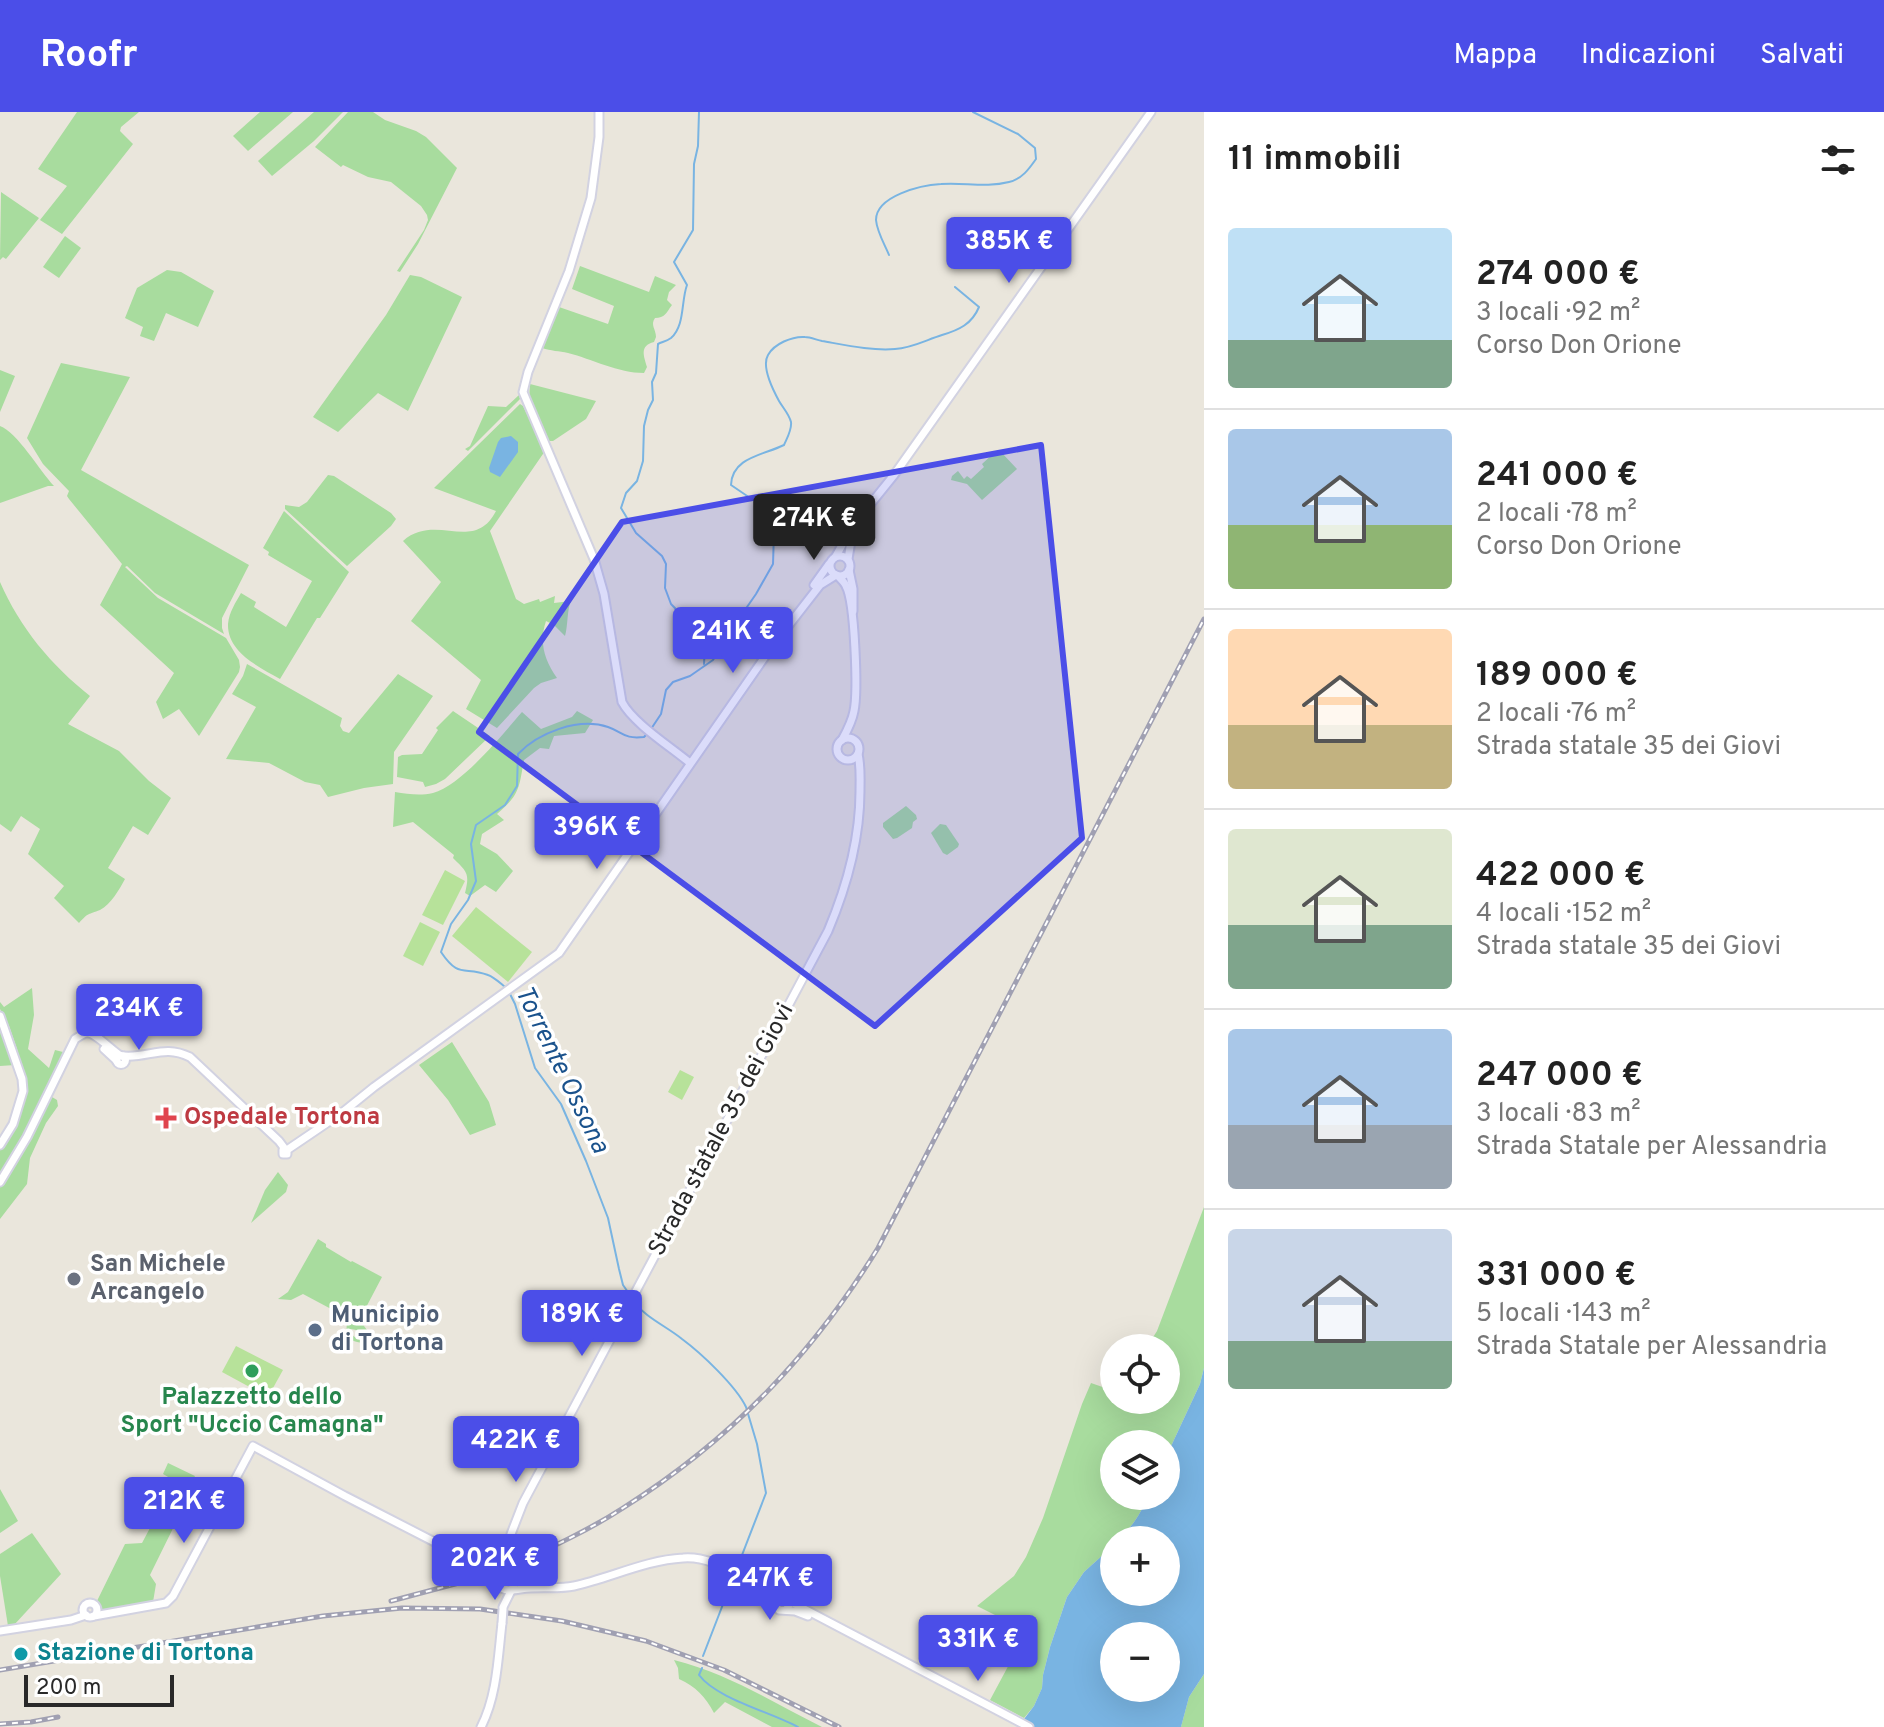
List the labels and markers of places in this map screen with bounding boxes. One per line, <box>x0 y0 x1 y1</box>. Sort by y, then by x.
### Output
pin: 385K € <box>944 217 1074 285</box>
pin: 274K € <box>749 494 879 562</box>
pin: 241K € <box>668 607 798 675</box>
pin: 396K € <box>532 803 662 871</box>
pin: 234K € <box>74 984 204 1052</box>
place label: Ospedale Tortona <box>184 1103 380 1133</box>
marker: Ospedale Tortona <box>155 1107 177 1129</box>
place label: San Michele Arcangelo <box>90 1250 226 1308</box>
marker: San Michele Arcangelo <box>65 1270 83 1288</box>
pin: 189K € <box>517 1290 647 1358</box>
place label: Municipio di Tortona <box>331 1301 444 1359</box>
marker: Municipio di Tortona <box>306 1321 324 1339</box>
marker: Palazzetto dello Sport "Uccio Camagna" <box>243 1362 261 1380</box>
place label: Palazzetto dello Sport "Uccio Camagna" <box>120 1383 384 1441</box>
pin: 422K € <box>451 1416 581 1484</box>
pin: 212K € <box>119 1477 249 1545</box>
pin: 202K € <box>430 1534 560 1602</box>
pin: 247K € <box>705 1554 835 1622</box>
pin: 331K € <box>913 1615 1043 1683</box>
place label: Stazione di Tortona <box>37 1639 254 1669</box>
marker: Stazione di Tortona <box>12 1645 30 1663</box>

